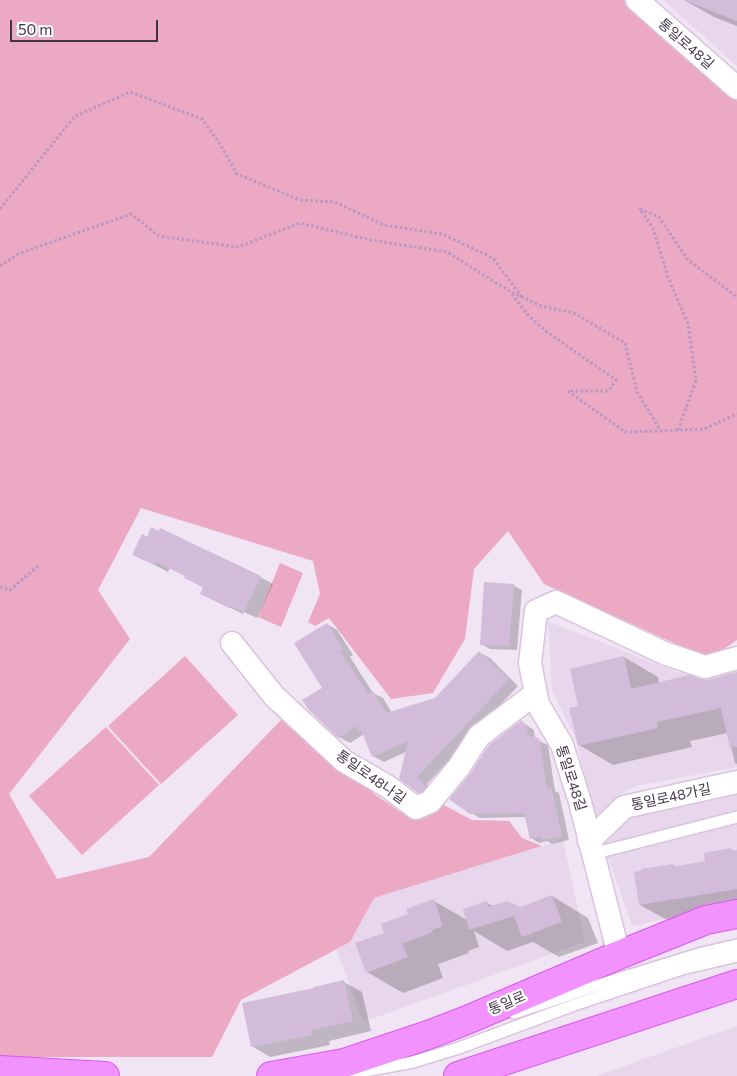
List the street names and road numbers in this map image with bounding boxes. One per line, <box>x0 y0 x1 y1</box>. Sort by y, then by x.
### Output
street label: 통일로48길 <box>655 15 717 73</box>
street label: 통일로48길 <box>552 743 590 813</box>
street label: 통일로48나길 <box>333 747 409 807</box>
street label: 통일로48가길 <box>629 780 713 814</box>
street label: 통일로 <box>486 988 528 1018</box>

